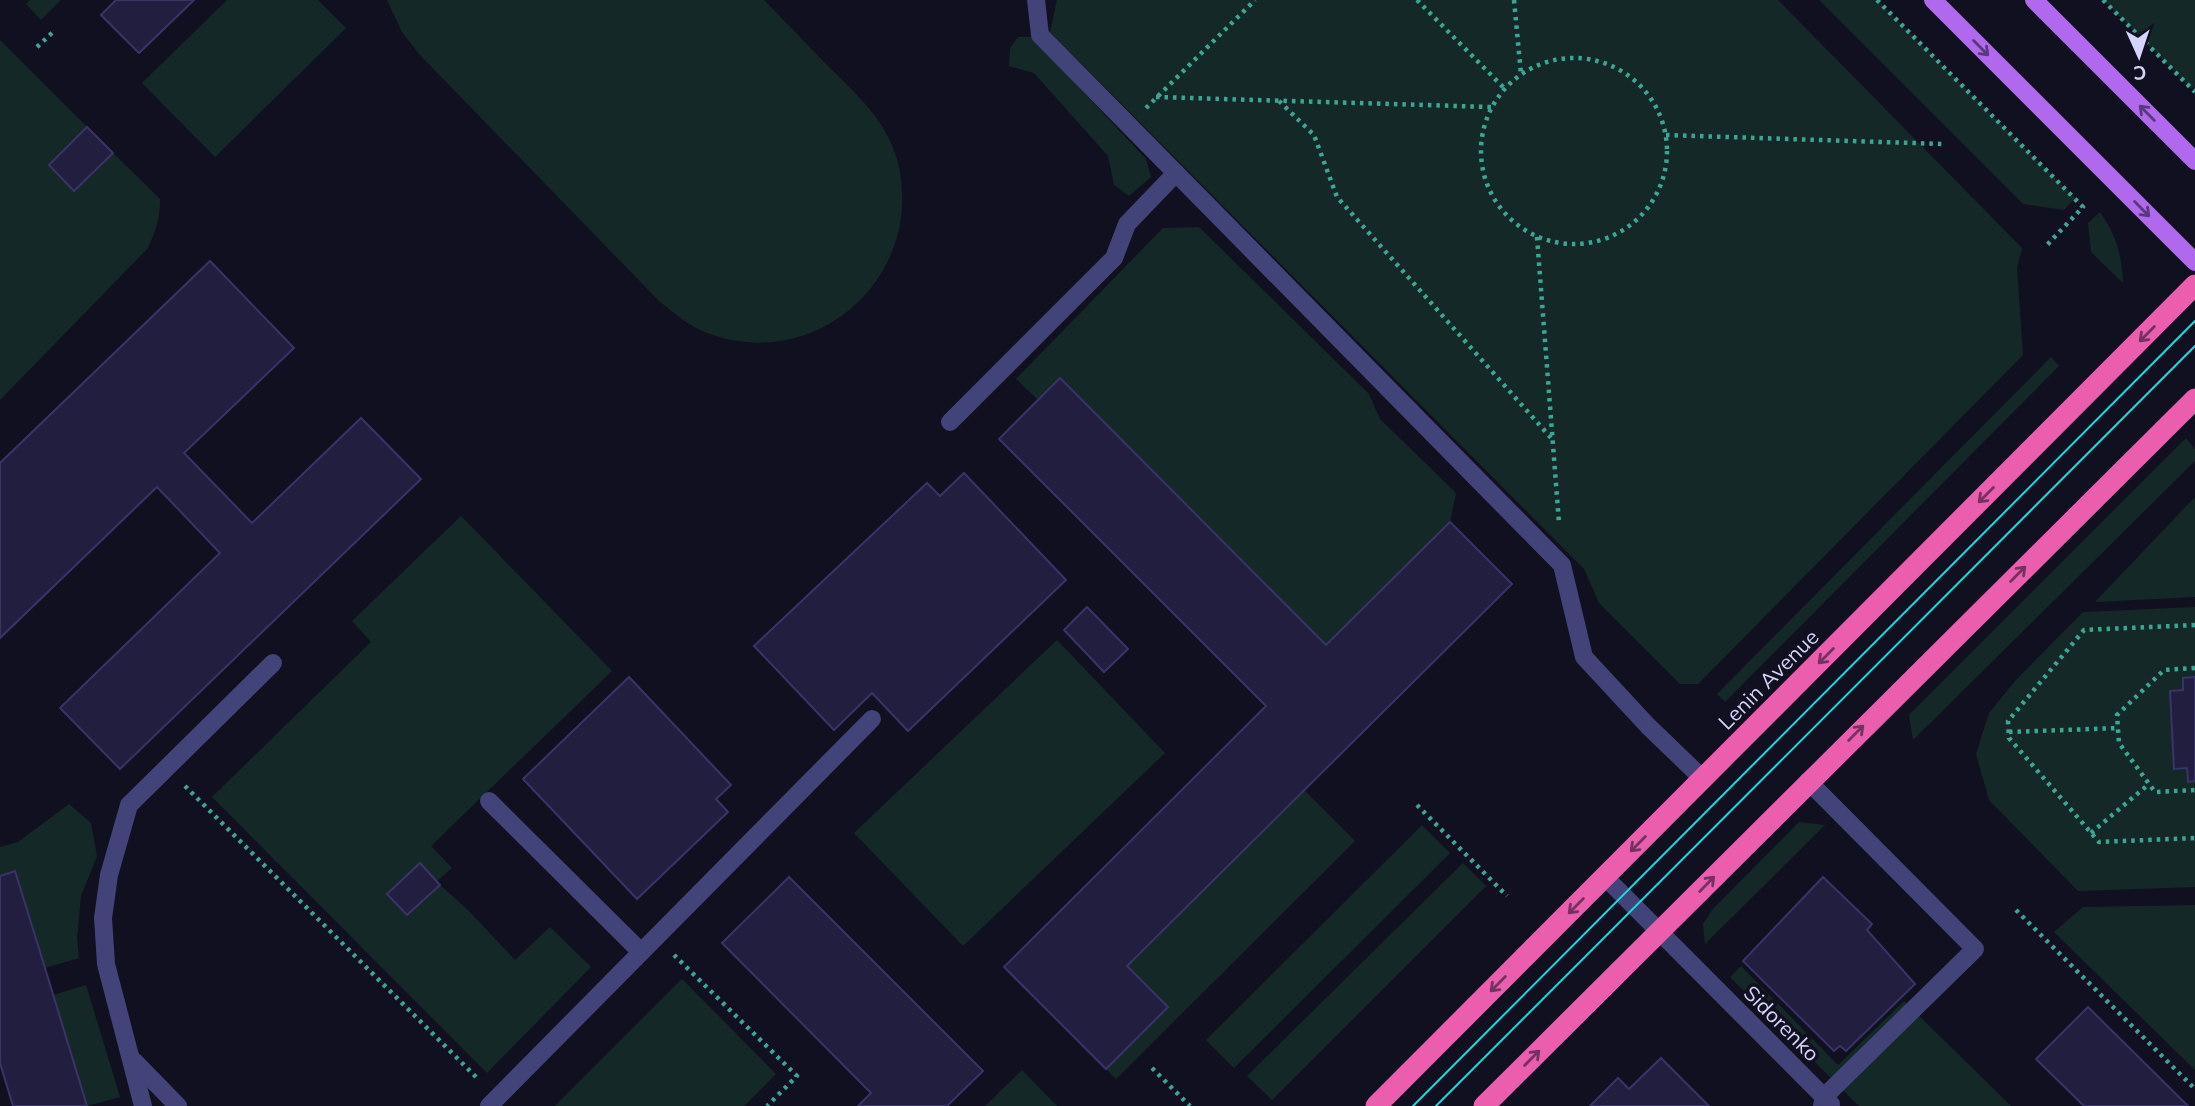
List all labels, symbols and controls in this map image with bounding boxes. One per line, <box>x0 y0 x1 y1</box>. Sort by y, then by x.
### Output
north arrow <box>2104 21 2174 91</box>
one-way arrow <box>1973 40 1990 57</box>
text: С <box>2133 61 2147 85</box>
one-way arrow <box>2138 105 2155 122</box>
one-way arrow <box>2133 200 2150 217</box>
one-way arrow <box>2139 325 2156 342</box>
one-way arrow <box>1978 486 1995 503</box>
one-way arrow <box>2009 565 2026 582</box>
street label: Lenin Avenue <box>1712 623 1824 735</box>
one-way arrow <box>1817 647 1834 664</box>
one-way arrow <box>1847 725 1864 742</box>
one-way arrow <box>1629 836 1646 853</box>
one-way arrow <box>1698 876 1715 893</box>
one-way arrow <box>1567 898 1584 915</box>
one-way arrow <box>1490 975 1507 992</box>
street label: Sidorenko <box>1739 980 1825 1066</box>
one-way arrow <box>1523 1049 1540 1066</box>

